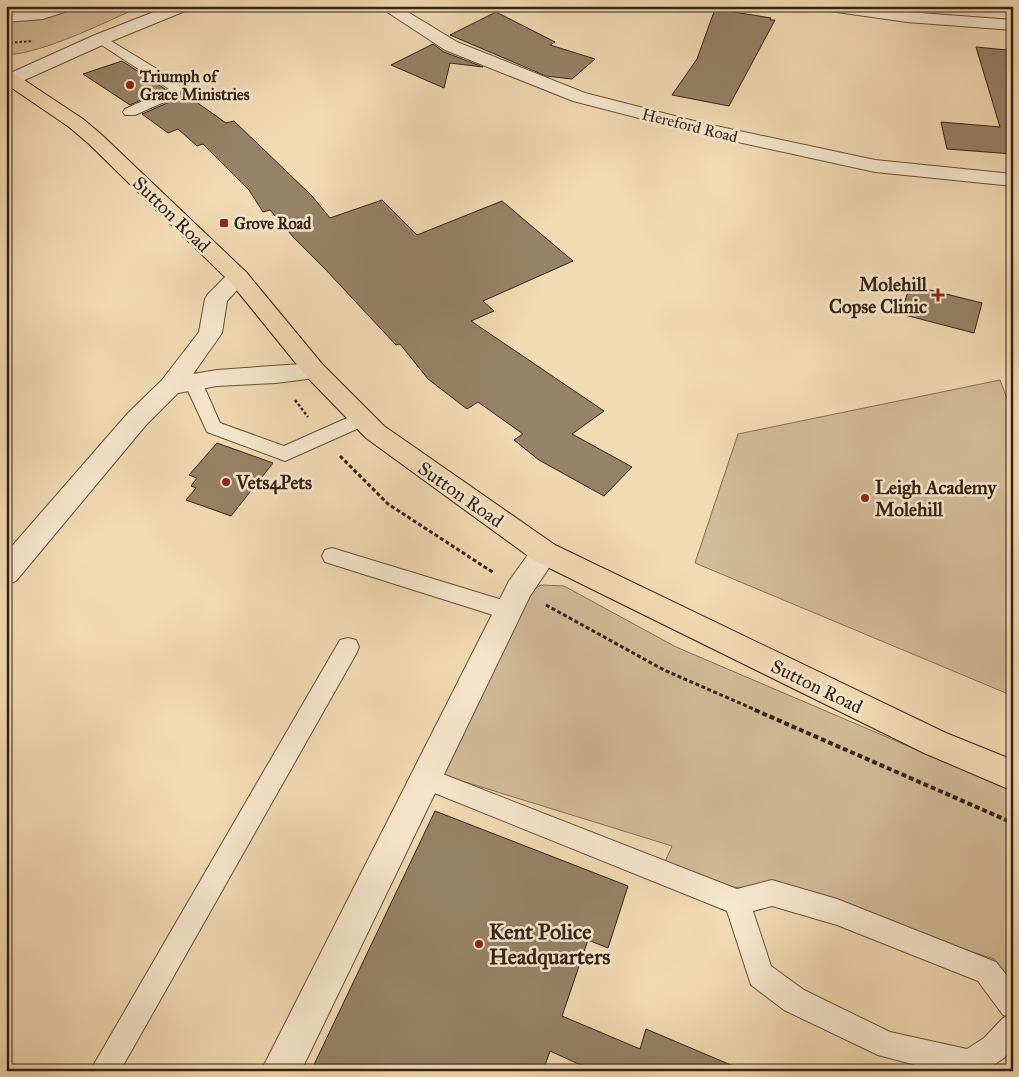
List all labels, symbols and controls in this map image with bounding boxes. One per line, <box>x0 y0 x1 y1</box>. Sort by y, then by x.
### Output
place label: Triumph of Grace Ministries <box>139 67 250 104</box>
marker: Triumph of Grace Ministries <box>124 79 136 91</box>
street label: Hereford Road <box>640 104 740 147</box>
street label: Sutton Road <box>128 172 216 257</box>
place label: Grove Road <box>234 214 312 233</box>
marker: Grove Road <box>218 217 230 229</box>
place label: Molehill Copse Clinic <box>829 273 928 319</box>
marker: Molehill Copse Clinic <box>931 288 945 302</box>
street label: Sutton Road <box>414 457 508 533</box>
place label: Vets4Pets <box>235 471 312 495</box>
marker: Vets4Pets <box>220 476 232 488</box>
place label: Leigh Academy Molehill <box>875 476 997 521</box>
marker: Leigh Academy Molehill <box>859 492 871 504</box>
street label: Sutton Road <box>767 654 867 719</box>
place label: Kent Police Headquarters <box>489 918 610 970</box>
marker: Kent Police Headquarters <box>473 938 485 950</box>

